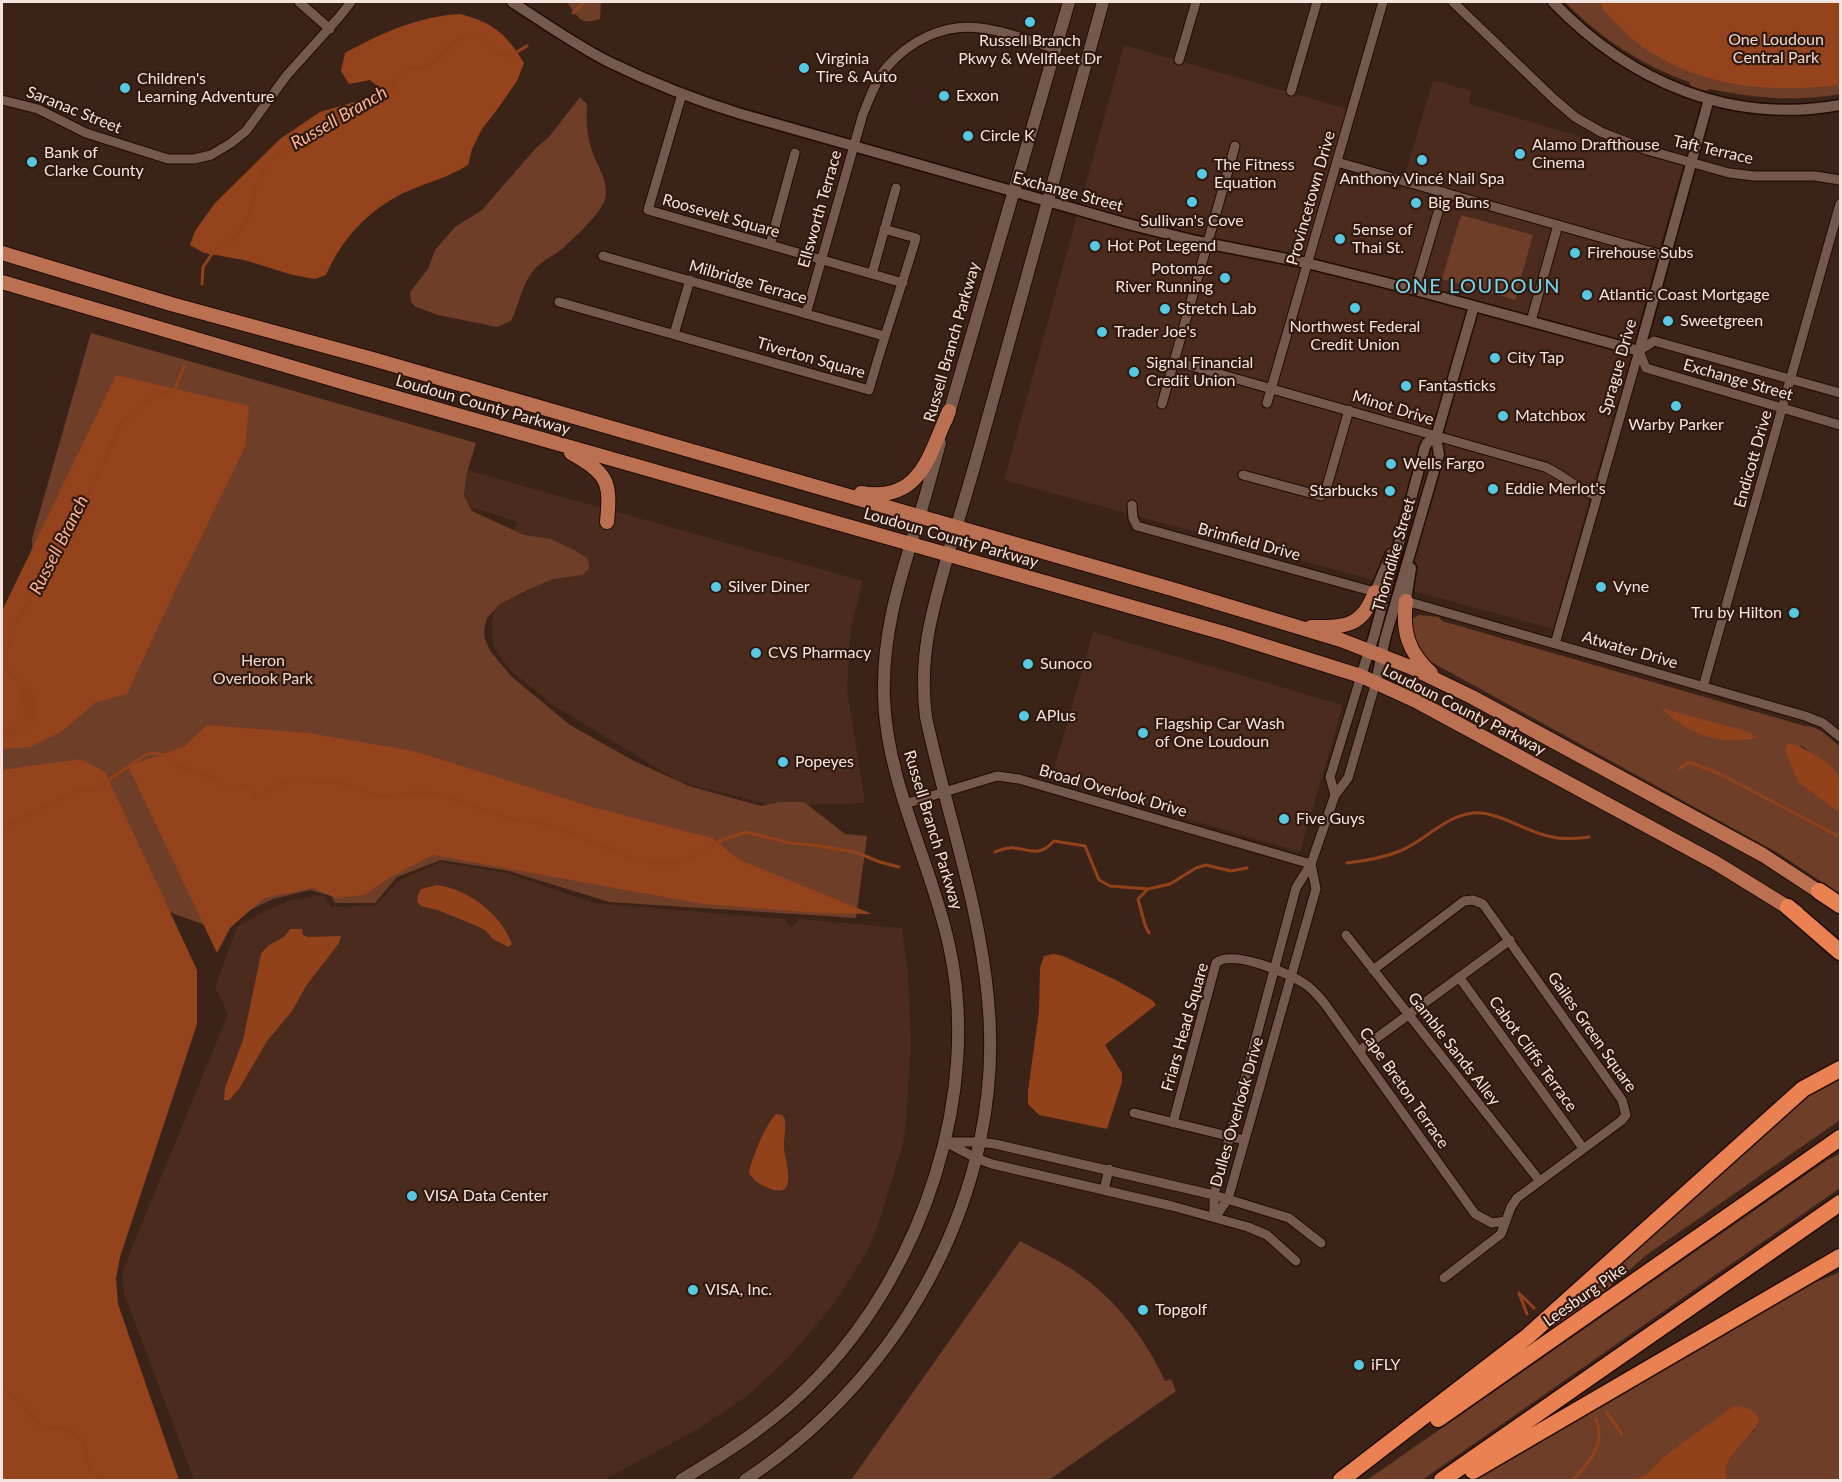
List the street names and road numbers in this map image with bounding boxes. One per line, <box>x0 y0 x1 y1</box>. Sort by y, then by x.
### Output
street label: Saranac Street <box>24 82 124 138</box>
street label: Provincetown Drive <box>1283 129 1339 267</box>
street label: Taft Terrace <box>1671 131 1755 169</box>
street label: Ellsworth Terrace <box>794 148 846 270</box>
street label: Exchange Street <box>1011 168 1125 216</box>
street label: Roosevelt Square <box>660 190 782 242</box>
street label: Milbridge Terrace <box>687 256 809 308</box>
street label: Russell Branch Parkway <box>920 260 984 424</box>
street label: Sprague Drive <box>1595 317 1641 417</box>
street label: Tiverton Square <box>755 333 867 383</box>
street label: Exchange Street <box>1681 355 1795 405</box>
street label: Loudoun County Parkway <box>393 371 573 439</box>
street label: Minot Drive <box>1350 386 1436 430</box>
street label: Endicott Drive <box>1730 408 1776 510</box>
street label: Thorndike Street <box>1369 496 1419 614</box>
street label: Loudoun County Parkway <box>861 504 1041 572</box>
street label: Brimfield Drive <box>1196 519 1302 565</box>
street label: Atwater Drive <box>1580 627 1680 673</box>
street label: Loudoun County Parkway <box>1379 660 1549 760</box>
street label: Russell Branch Parkway <box>900 748 966 912</box>
street label: Broad Overlook Drive <box>1037 761 1189 821</box>
street label: Friars Head Square <box>1157 961 1213 1093</box>
street label: Gailes Green Square <box>1543 968 1641 1096</box>
street label: Gamble Sands Alley <box>1404 989 1504 1109</box>
street label: Cabot Cliffs Terrace <box>1485 993 1581 1115</box>
street label: Cape Breton Terrace <box>1355 1024 1453 1152</box>
street label: Dulles Overlook Drive <box>1206 1035 1268 1189</box>
street label: Leesburg Pike <box>1540 1259 1630 1331</box>

